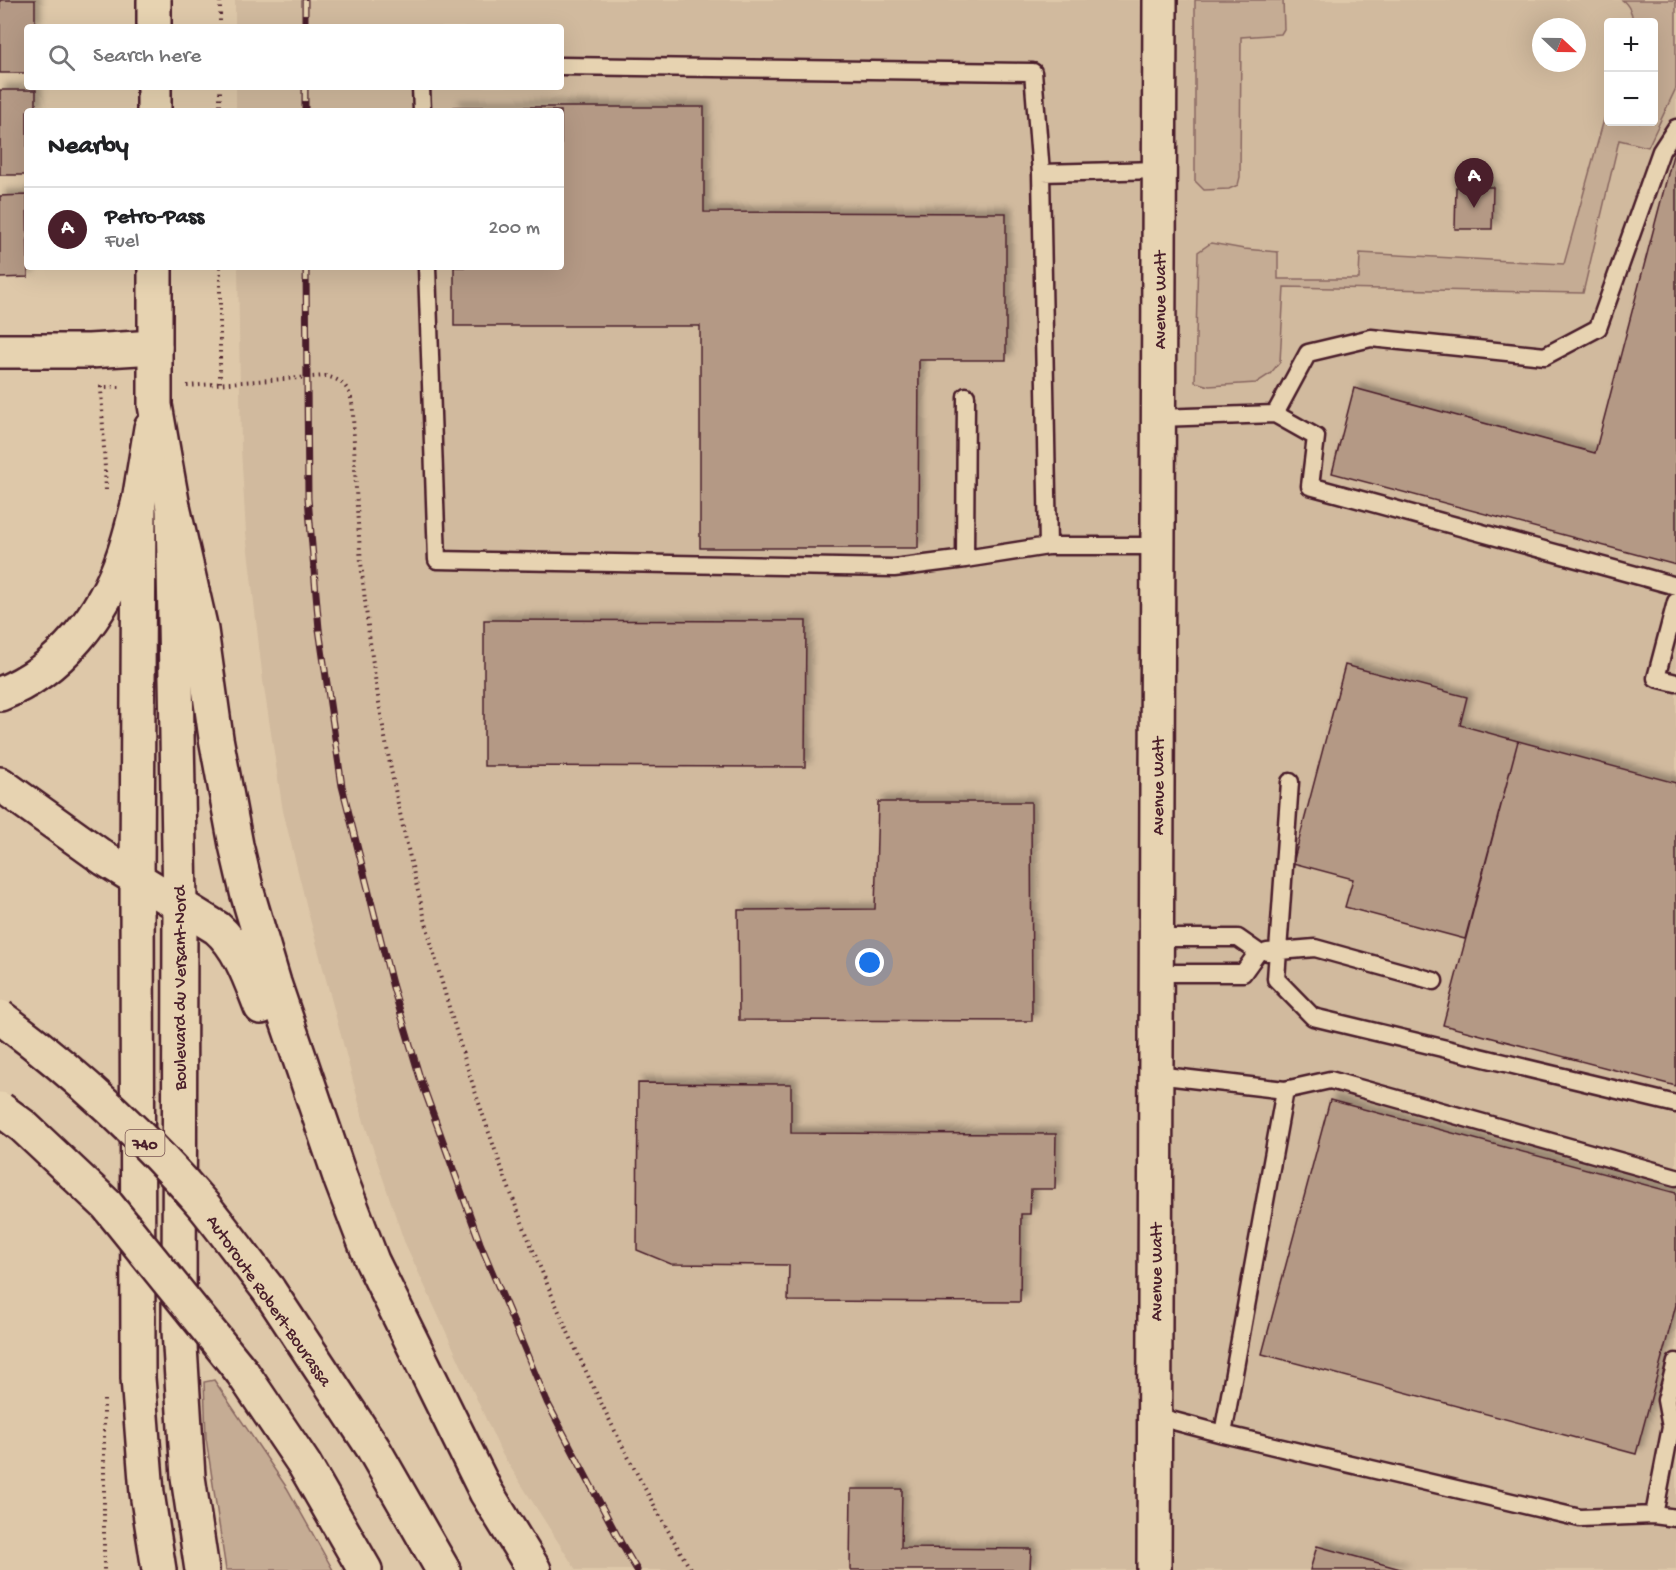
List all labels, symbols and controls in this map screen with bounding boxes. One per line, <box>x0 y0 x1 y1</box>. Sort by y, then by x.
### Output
north arrow <box>1532 18 1586 72</box>
map controls <box>1604 18 1658 126</box>
button: + <box>1604 18 1658 72</box>
search box <box>24 24 564 90</box>
icon: search <box>45 41 78 74</box>
text: Search here <box>93 44 201 70</box>
button: − <box>1604 72 1658 126</box>
text: Nearby <box>48 132 129 163</box>
pin: A <box>1454 158 1494 208</box>
text: Petro-Pass <box>105 205 204 231</box>
text: A <box>62 218 73 241</box>
text: 200 m <box>489 218 540 241</box>
text: Fuel <box>105 231 139 254</box>
street label: Avenue Watt <box>1151 249 1172 349</box>
street label: Avenue Watt <box>1149 735 1170 835</box>
street label: Boulevard du Versant-Nord <box>171 884 192 1091</box>
your location <box>855 948 884 977</box>
road number: 740 <box>126 1130 164 1156</box>
street label: Autoroute Robert-Bourassa <box>201 1212 336 1392</box>
street label: Avenue Watt <box>1147 1221 1168 1321</box>

